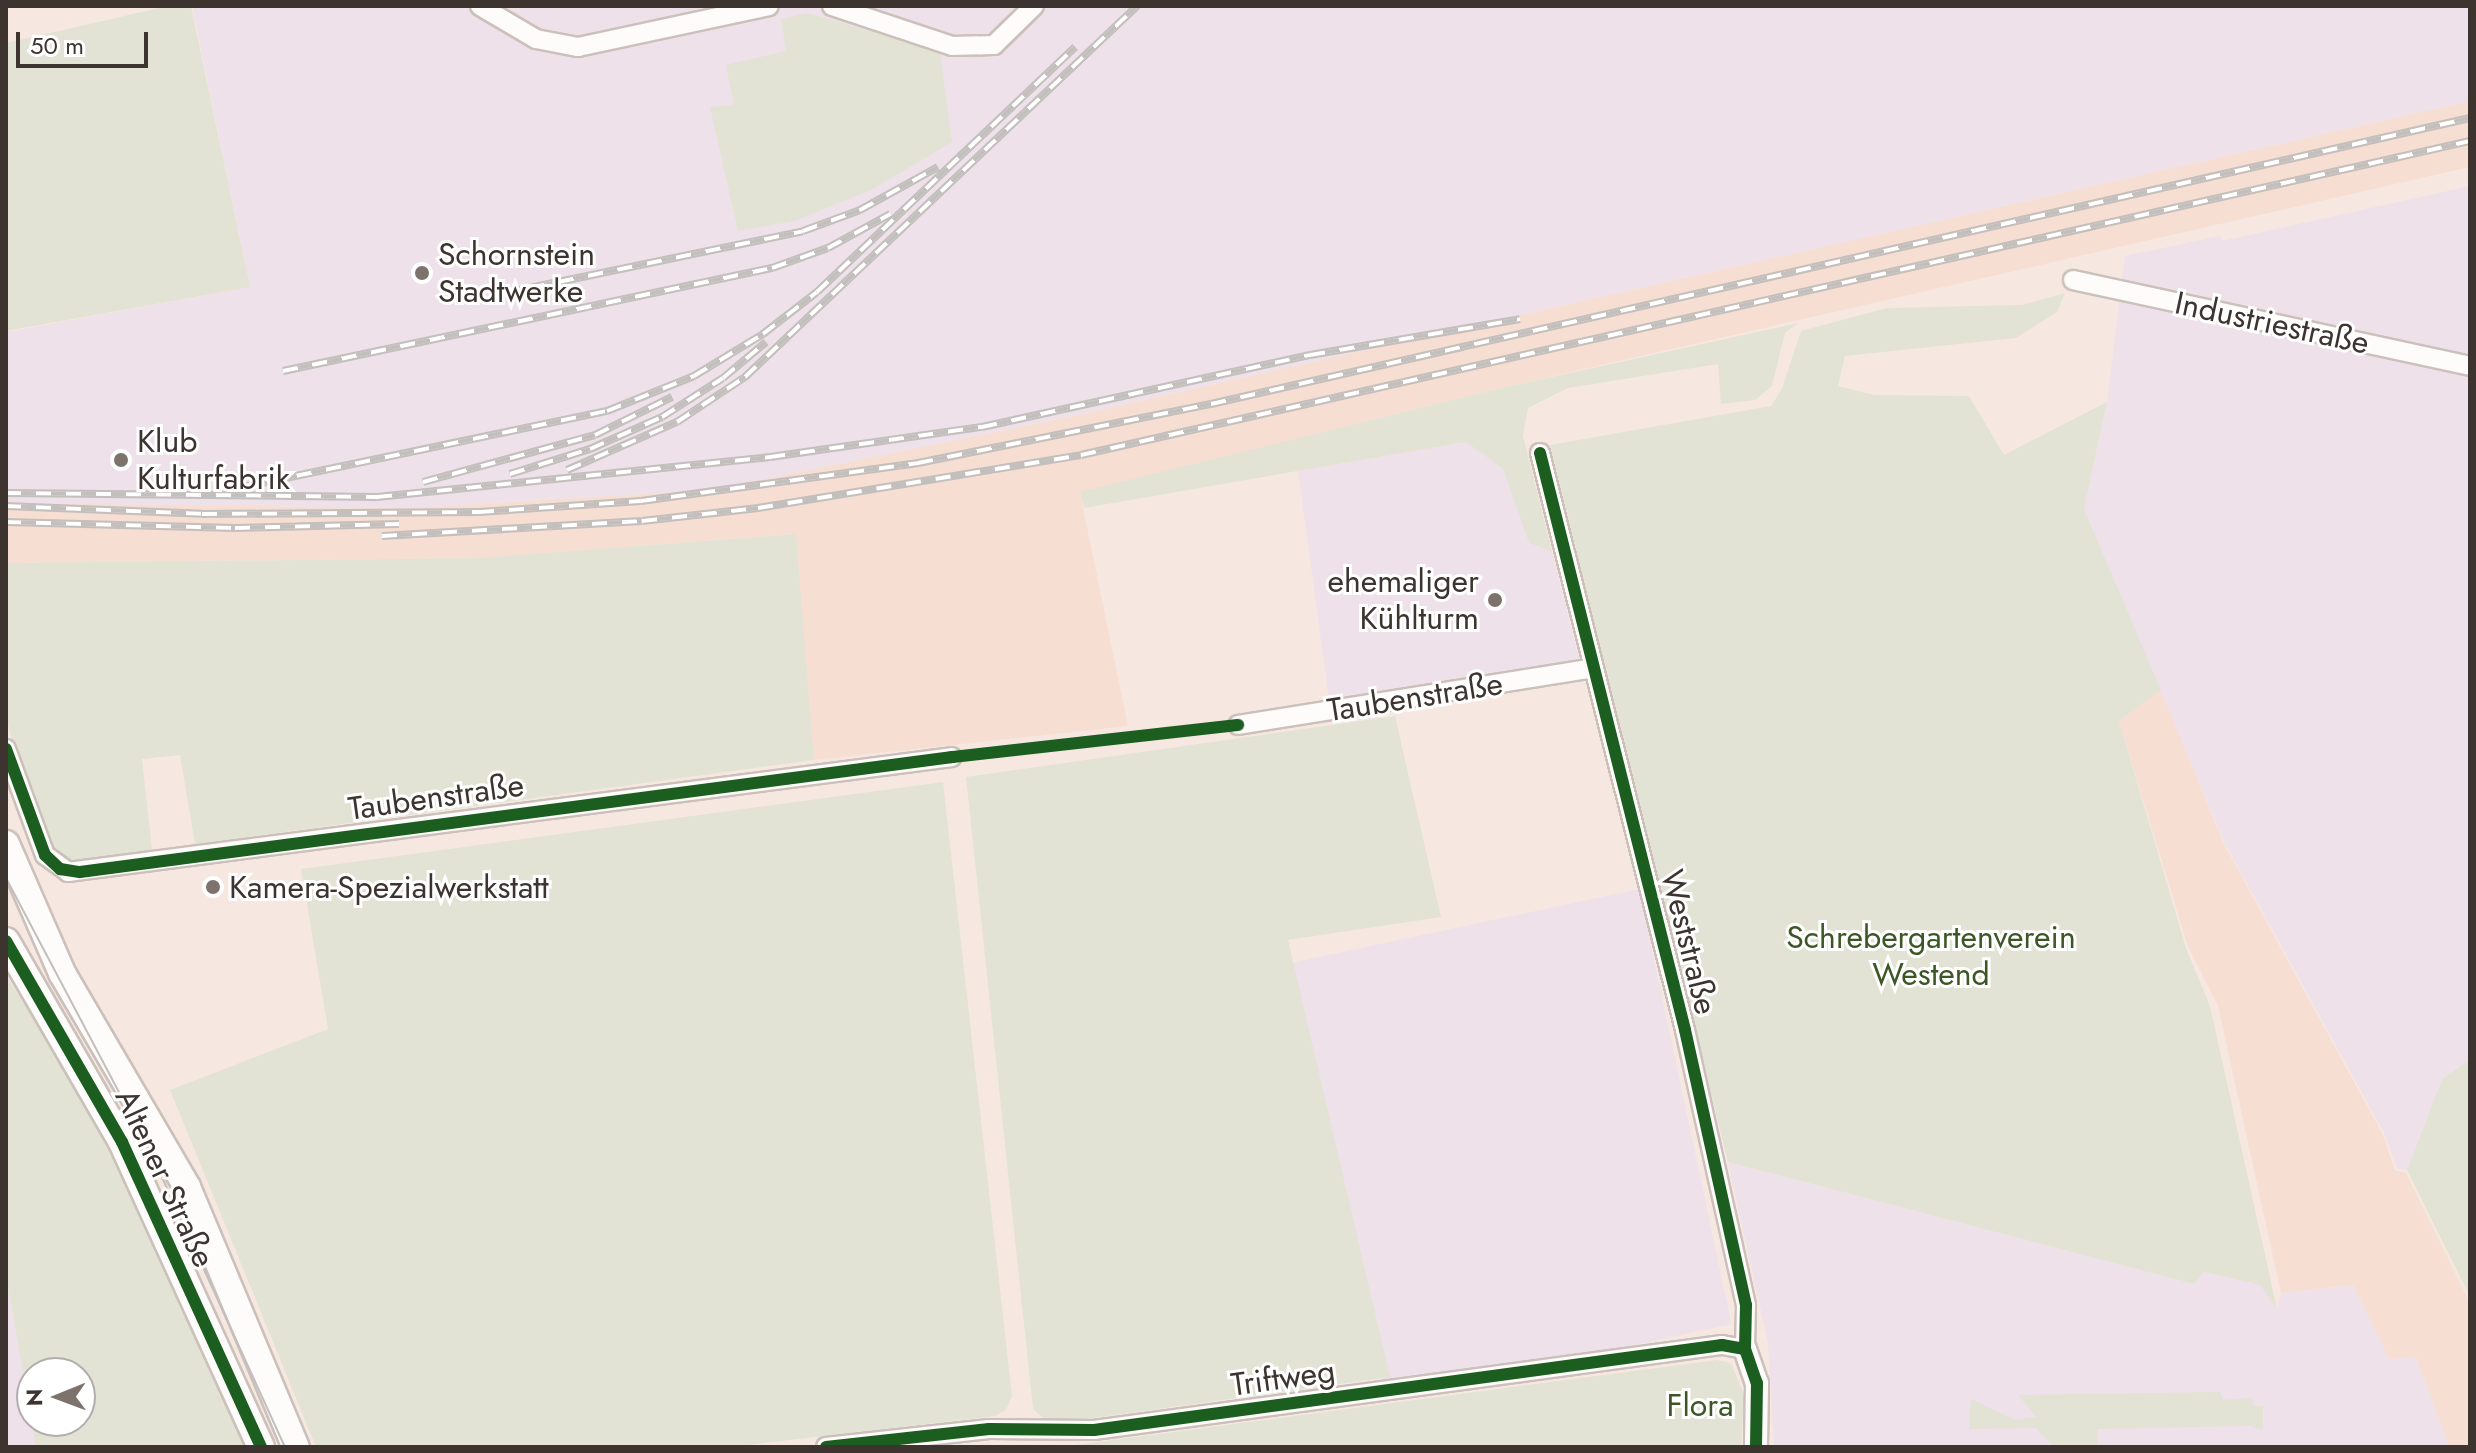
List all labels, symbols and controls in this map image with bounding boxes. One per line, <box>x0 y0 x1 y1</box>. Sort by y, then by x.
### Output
scale bar <box>20 16 152 66</box>
text: 50 m <box>30 28 84 63</box>
place label: Schornstein Stadtwerke <box>438 236 595 311</box>
marker: Schornstein Stadtwerke <box>413 264 431 282</box>
street label: Industriestraße <box>2171 284 2373 362</box>
place label: Klub Kulturfabrik <box>137 423 290 498</box>
marker: Klub Kulturfabrik <box>112 451 130 469</box>
place label: ehemaliger Kühlturm <box>1328 563 1479 638</box>
marker: ehemaliger Kühlturm <box>1486 591 1504 609</box>
street label: Taubenstraße <box>1325 664 1505 730</box>
street label: Taubenstraße <box>346 766 526 828</box>
street label: Weststraße <box>1653 866 1725 1018</box>
place label: Kamera-Spezialwerkstatt <box>229 868 549 906</box>
marker: Kamera-Spezialwerkstatt <box>204 878 222 896</box>
park label: Schrebergartenverein Westend <box>1786 919 2076 994</box>
street label: Altener Straße <box>107 1083 223 1273</box>
street label: Triftweg <box>1229 1352 1337 1404</box>
north arrow <box>16 1357 96 1437</box>
park label: Flora <box>1666 1386 1734 1424</box>
text: N <box>18 1388 50 1406</box>

